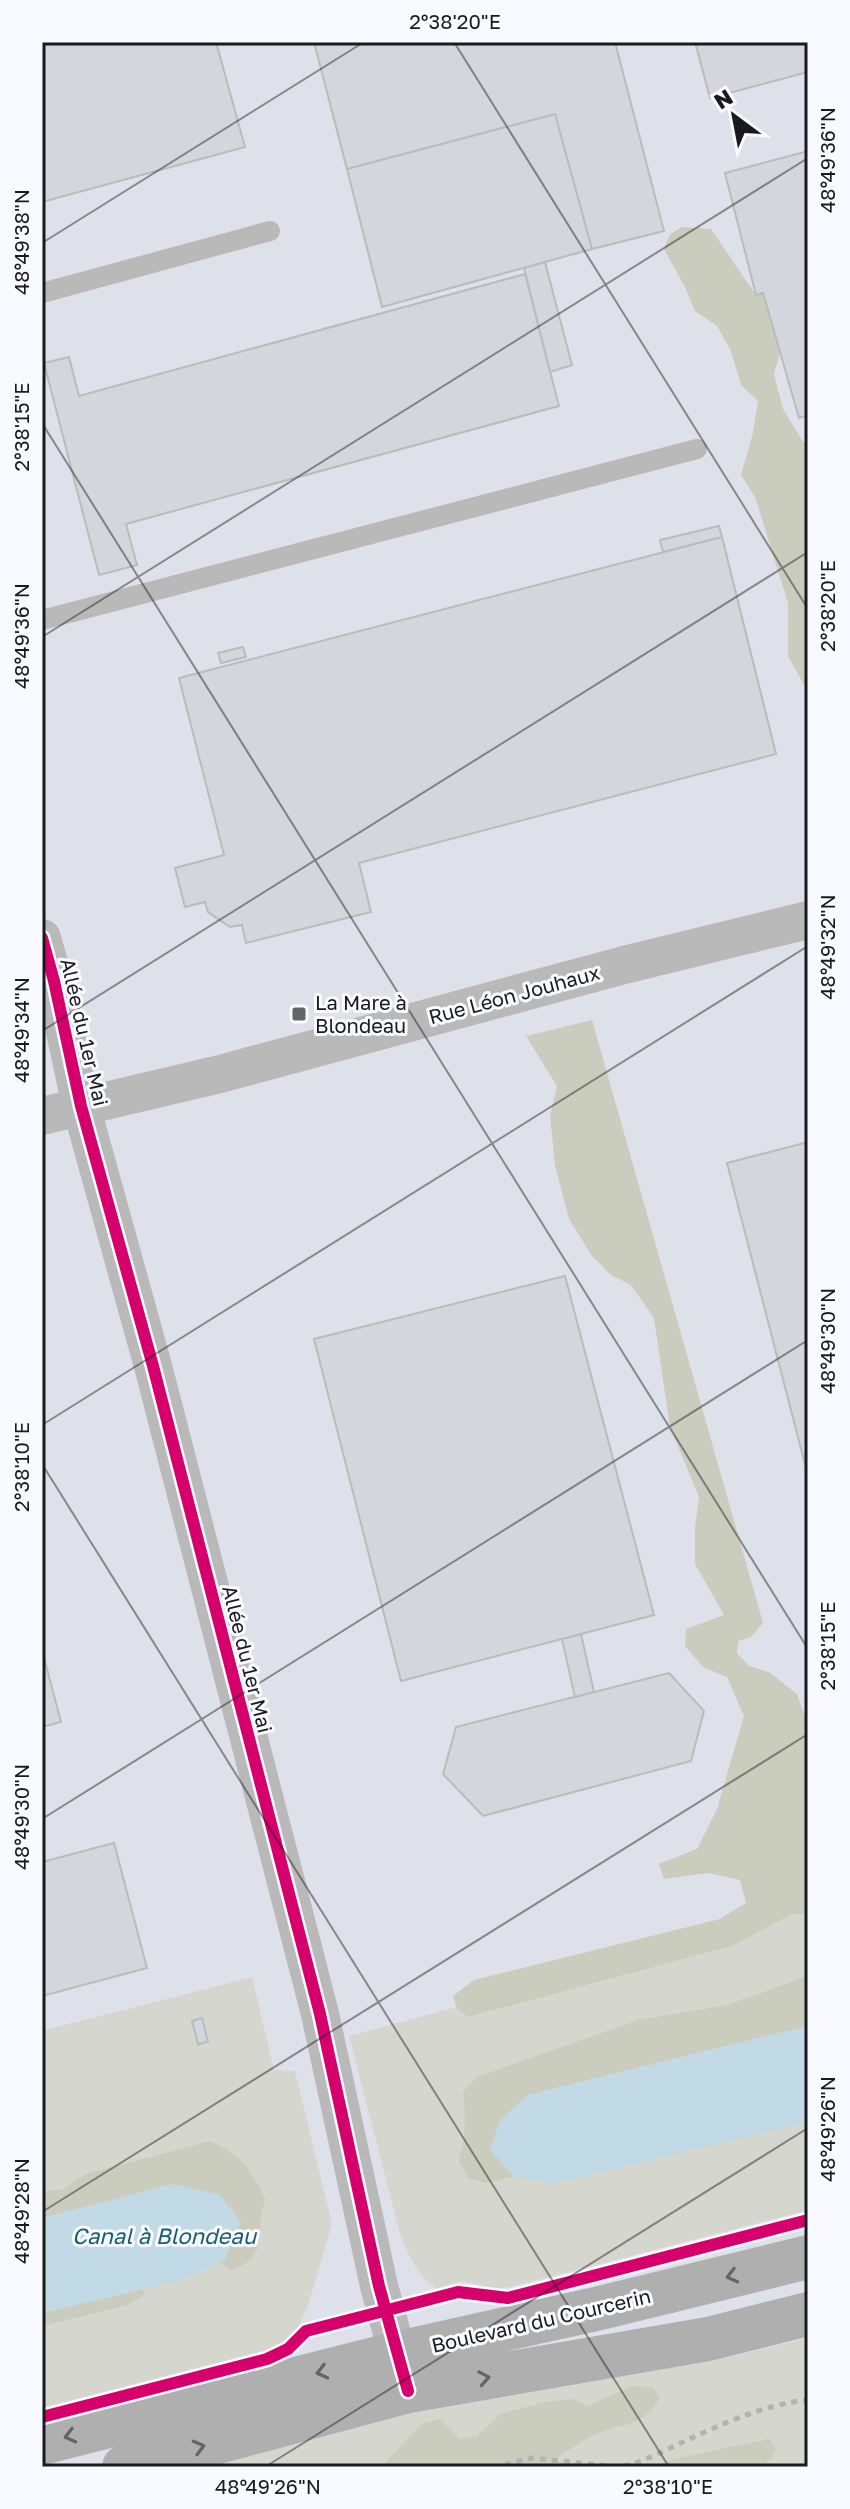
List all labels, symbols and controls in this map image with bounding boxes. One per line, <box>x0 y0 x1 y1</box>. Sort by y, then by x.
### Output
text: 2°38'20"E <box>409 9 501 33</box>
north arrow <box>694 76 774 156</box>
text: N <box>709 83 737 114</box>
text: 48°49'36"N <box>815 107 839 213</box>
text: 48°49'38"N <box>9 189 33 295</box>
text: 2°38'15"E <box>9 383 33 472</box>
text: 2°38'20"E <box>815 560 839 652</box>
text: 48°49'36"N <box>9 583 33 689</box>
text: 48°49'32"N <box>815 894 839 1000</box>
street label: Allée du 1er Mai <box>56 956 114 1108</box>
street label: Rue Léon Jouhaux <box>426 960 602 1028</box>
text: 48°49'34"N <box>9 977 33 1083</box>
place label: La Mare à Blondeau <box>315 990 407 1037</box>
marker: La Mare à Blondeau <box>290 1005 308 1023</box>
text: 48°49'30"N <box>815 1288 839 1394</box>
text: 2°38'10"E <box>9 1422 33 1512</box>
street label: Allée du 1er Mai <box>218 1583 278 1735</box>
text: 2°38'15"E <box>815 1602 839 1691</box>
text: 48°49'30"N <box>9 1764 33 1870</box>
text: 48°49'26"N <box>815 2076 839 2182</box>
text: 48°49'28"N <box>9 2158 33 2264</box>
water label: Canal à Blondeau <box>72 2222 258 2249</box>
one-way arrow <box>726 2266 740 2283</box>
street label: Boulevard du Courcerin <box>429 2283 653 2357</box>
one-way arrow <box>316 2363 329 2380</box>
one-way arrow <box>478 2370 491 2387</box>
one-way arrow <box>64 2427 77 2444</box>
one-way arrow <box>192 2439 206 2456</box>
text: 48°49'26"N <box>215 2474 321 2498</box>
text: 2°38'10"E <box>623 2474 713 2498</box>

